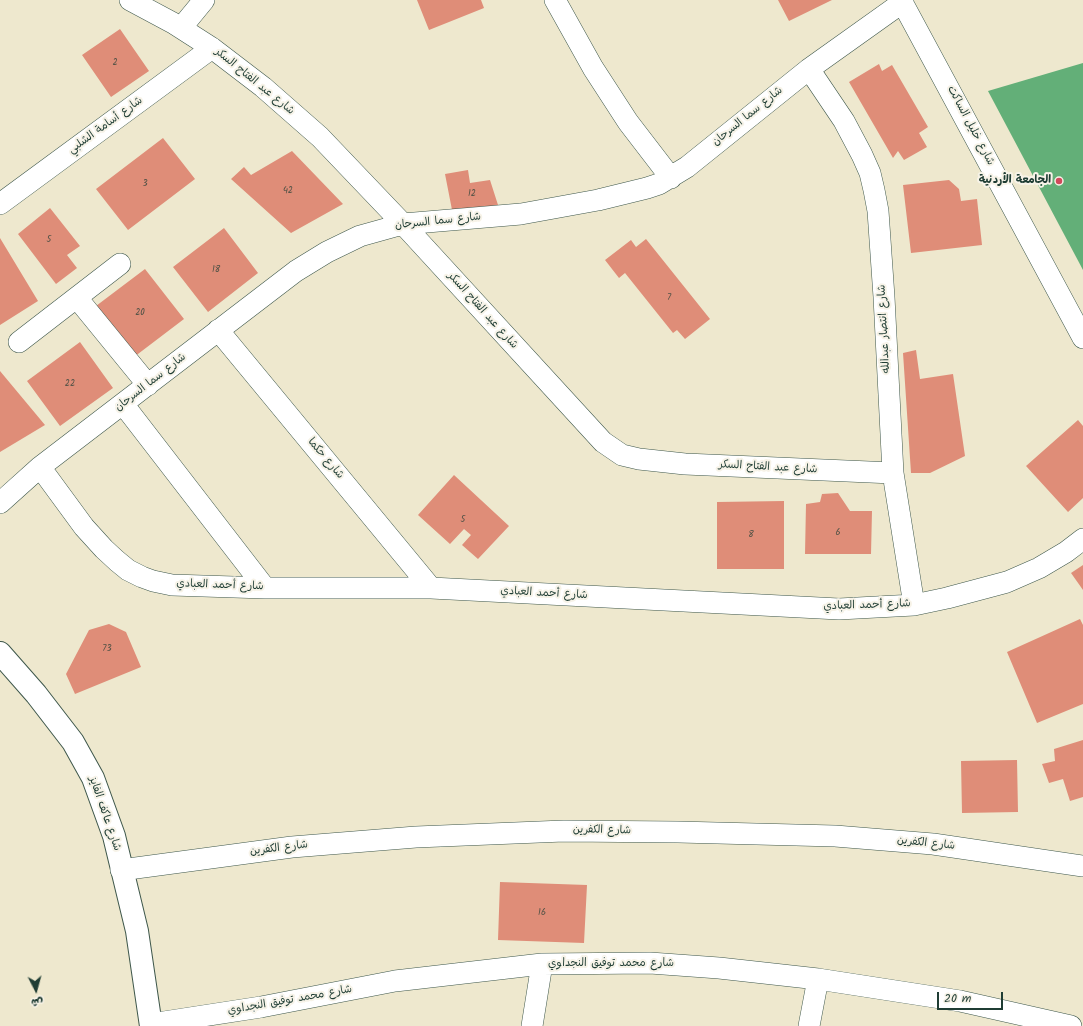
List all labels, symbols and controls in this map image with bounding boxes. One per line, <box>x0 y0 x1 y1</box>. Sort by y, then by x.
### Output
street label: شارع عبد الفتاح السكر <box>211 46 297 118</box>
house number: 2 <box>112 58 118 68</box>
street label: شارع خليل الساكت <box>944 84 996 168</box>
street label: شارع سما السرحان <box>710 85 786 149</box>
street label: شارع أسامة الشلبي <box>66 95 146 157</box>
place label: الجامعة الأردنية <box>979 174 1051 188</box>
marker: الجامعة الأردنية <box>1054 176 1064 186</box>
house number: 3 <box>142 179 148 189</box>
house number: 42 <box>283 186 293 196</box>
house number: 12 <box>468 189 476 199</box>
street label: شارع سما السرحان <box>394 211 482 233</box>
house number: 5 <box>47 235 51 245</box>
house number: 18 <box>212 265 220 275</box>
street label: شارع عبد الفتاح السكر <box>444 270 520 352</box>
street label: شارع انتصار عبدالله <box>876 284 894 374</box>
house number: 7 <box>667 293 671 303</box>
house number: 20 <box>135 308 145 318</box>
street label: شارع سما السرحان <box>113 351 189 415</box>
house number: 22 <box>65 379 75 389</box>
street label: شارع حكما <box>304 436 346 482</box>
street label: شارع عبد الفتاح السكر <box>718 459 818 477</box>
house number: 5 <box>461 515 465 525</box>
house number: 6 <box>835 528 841 538</box>
house number: 8 <box>748 530 754 540</box>
street label: شارع أحمد العبادي <box>176 578 264 594</box>
street label: شارع أحمد العبادي <box>500 585 588 603</box>
street label: شارع أحمد العبادي <box>823 598 911 614</box>
house number: 73 <box>102 644 112 654</box>
street label: شارع عاكف الفايز <box>85 775 123 853</box>
street label: شارع الكفرين <box>573 824 631 838</box>
street label: شارع الكفرين <box>896 834 956 854</box>
street label: شارع الكفرين <box>249 839 309 859</box>
house number: 16 <box>538 908 546 918</box>
street label: شارع محمد توفيق النجداوي <box>548 957 674 971</box>
north arrow <box>16 970 56 1010</box>
street label: شارع محمد توفيق النجداوي <box>227 984 353 1018</box>
scale bar <box>939 984 1005 1010</box>
text: 20 m <box>944 989 971 1008</box>
text: ش <box>30 992 44 1012</box>

